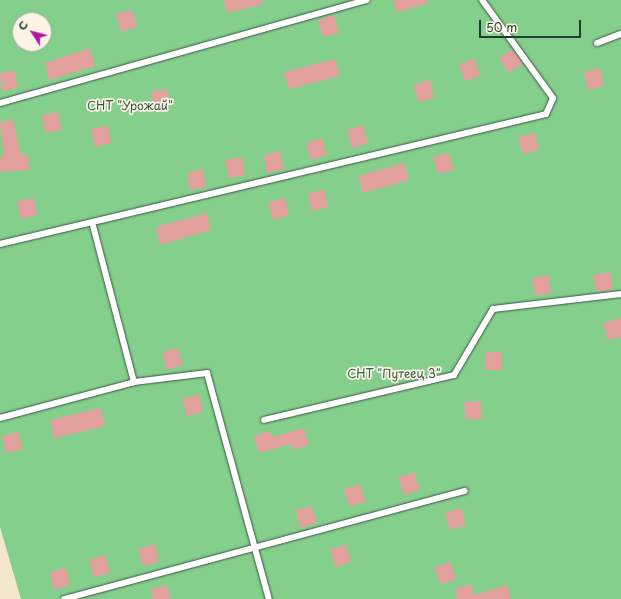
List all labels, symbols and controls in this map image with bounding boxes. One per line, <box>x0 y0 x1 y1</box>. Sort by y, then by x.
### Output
north arrow <box>12 12 52 52</box>
scale bar <box>481 12 583 38</box>
text: С <box>13 17 32 34</box>
text: 50 m <box>486 18 517 36</box>
park label: СНТ "Урожай" <box>87 99 173 113</box>
park label: СНТ "Путеец 3" <box>347 367 441 381</box>

